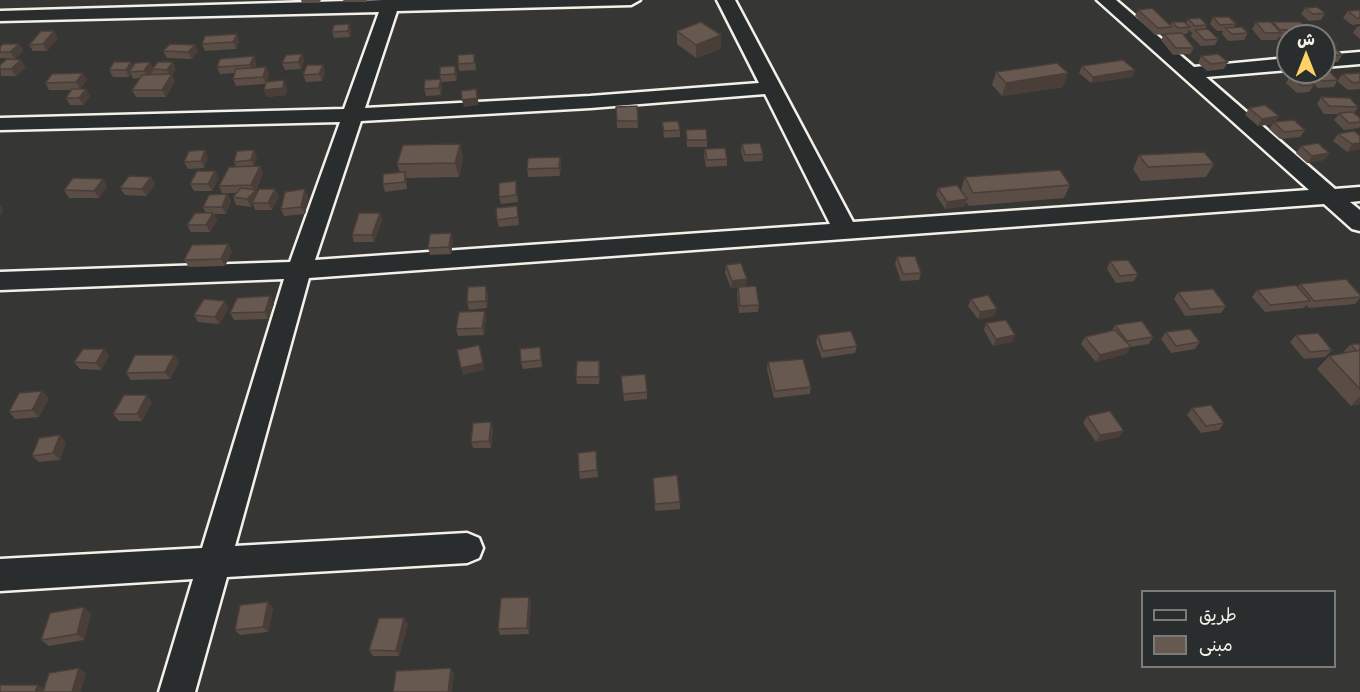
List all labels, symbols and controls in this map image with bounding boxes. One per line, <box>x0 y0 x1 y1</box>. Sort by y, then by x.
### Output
north arrow <box>1276 24 1336 84</box>
text: ش <box>1297 26 1315 50</box>
legend <box>1141 590 1336 668</box>
text: طريق <box>1199 600 1237 627</box>
text: مبنى <box>1199 630 1233 657</box>

